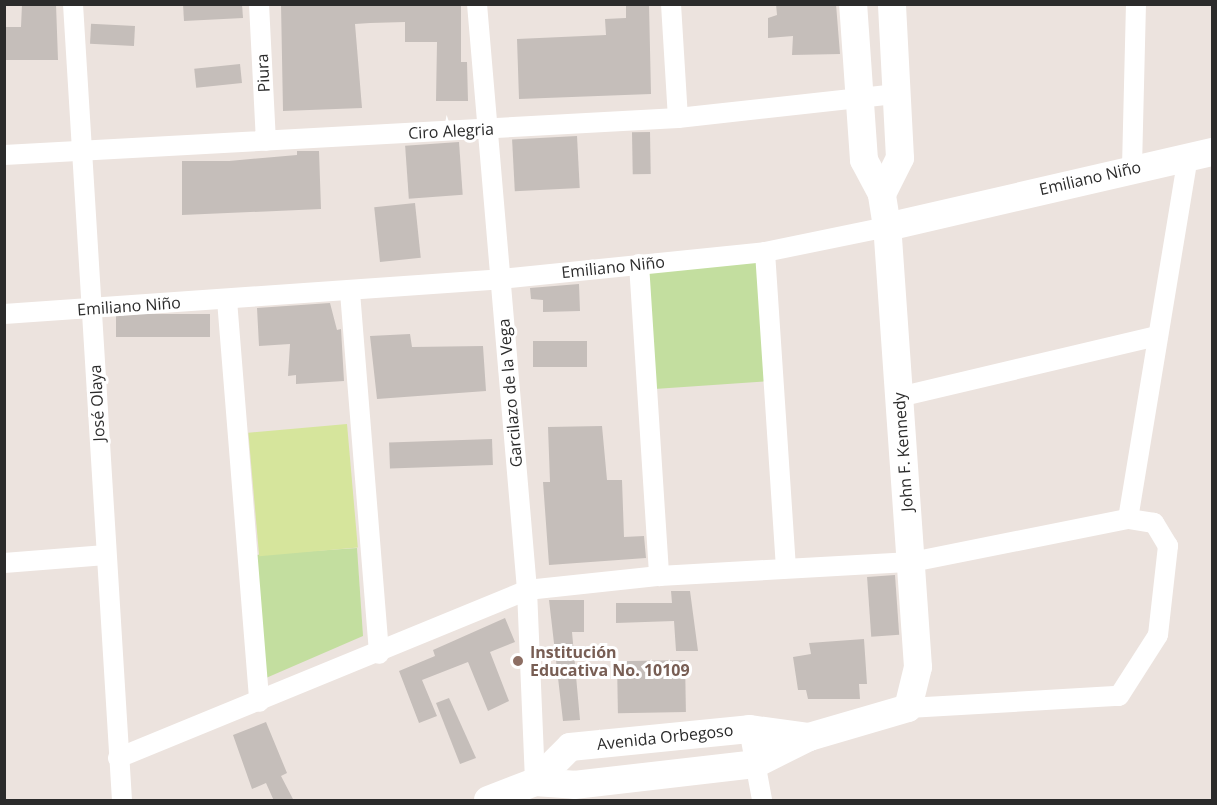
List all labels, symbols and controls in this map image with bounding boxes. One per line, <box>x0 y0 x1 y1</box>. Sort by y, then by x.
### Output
street label: Piura <box>252 53 274 93</box>
street label: Ciro Alegria <box>408 119 494 143</box>
street label: Emiliano Niño <box>1037 157 1143 199</box>
street label: Emiliano Niño <box>560 252 666 282</box>
street label: Emiliano Niño <box>77 293 181 319</box>
street label: Garcilazo de la Vega <box>494 318 526 468</box>
street label: José Olaya <box>85 364 109 442</box>
street label: John F. Kennedy <box>889 392 917 512</box>
place label: Institución Educativa No. 10109 <box>530 642 690 680</box>
marker: Institución Educativa No. 10109 <box>511 654 525 668</box>
street label: Avenida Orbegoso <box>596 720 734 754</box>

